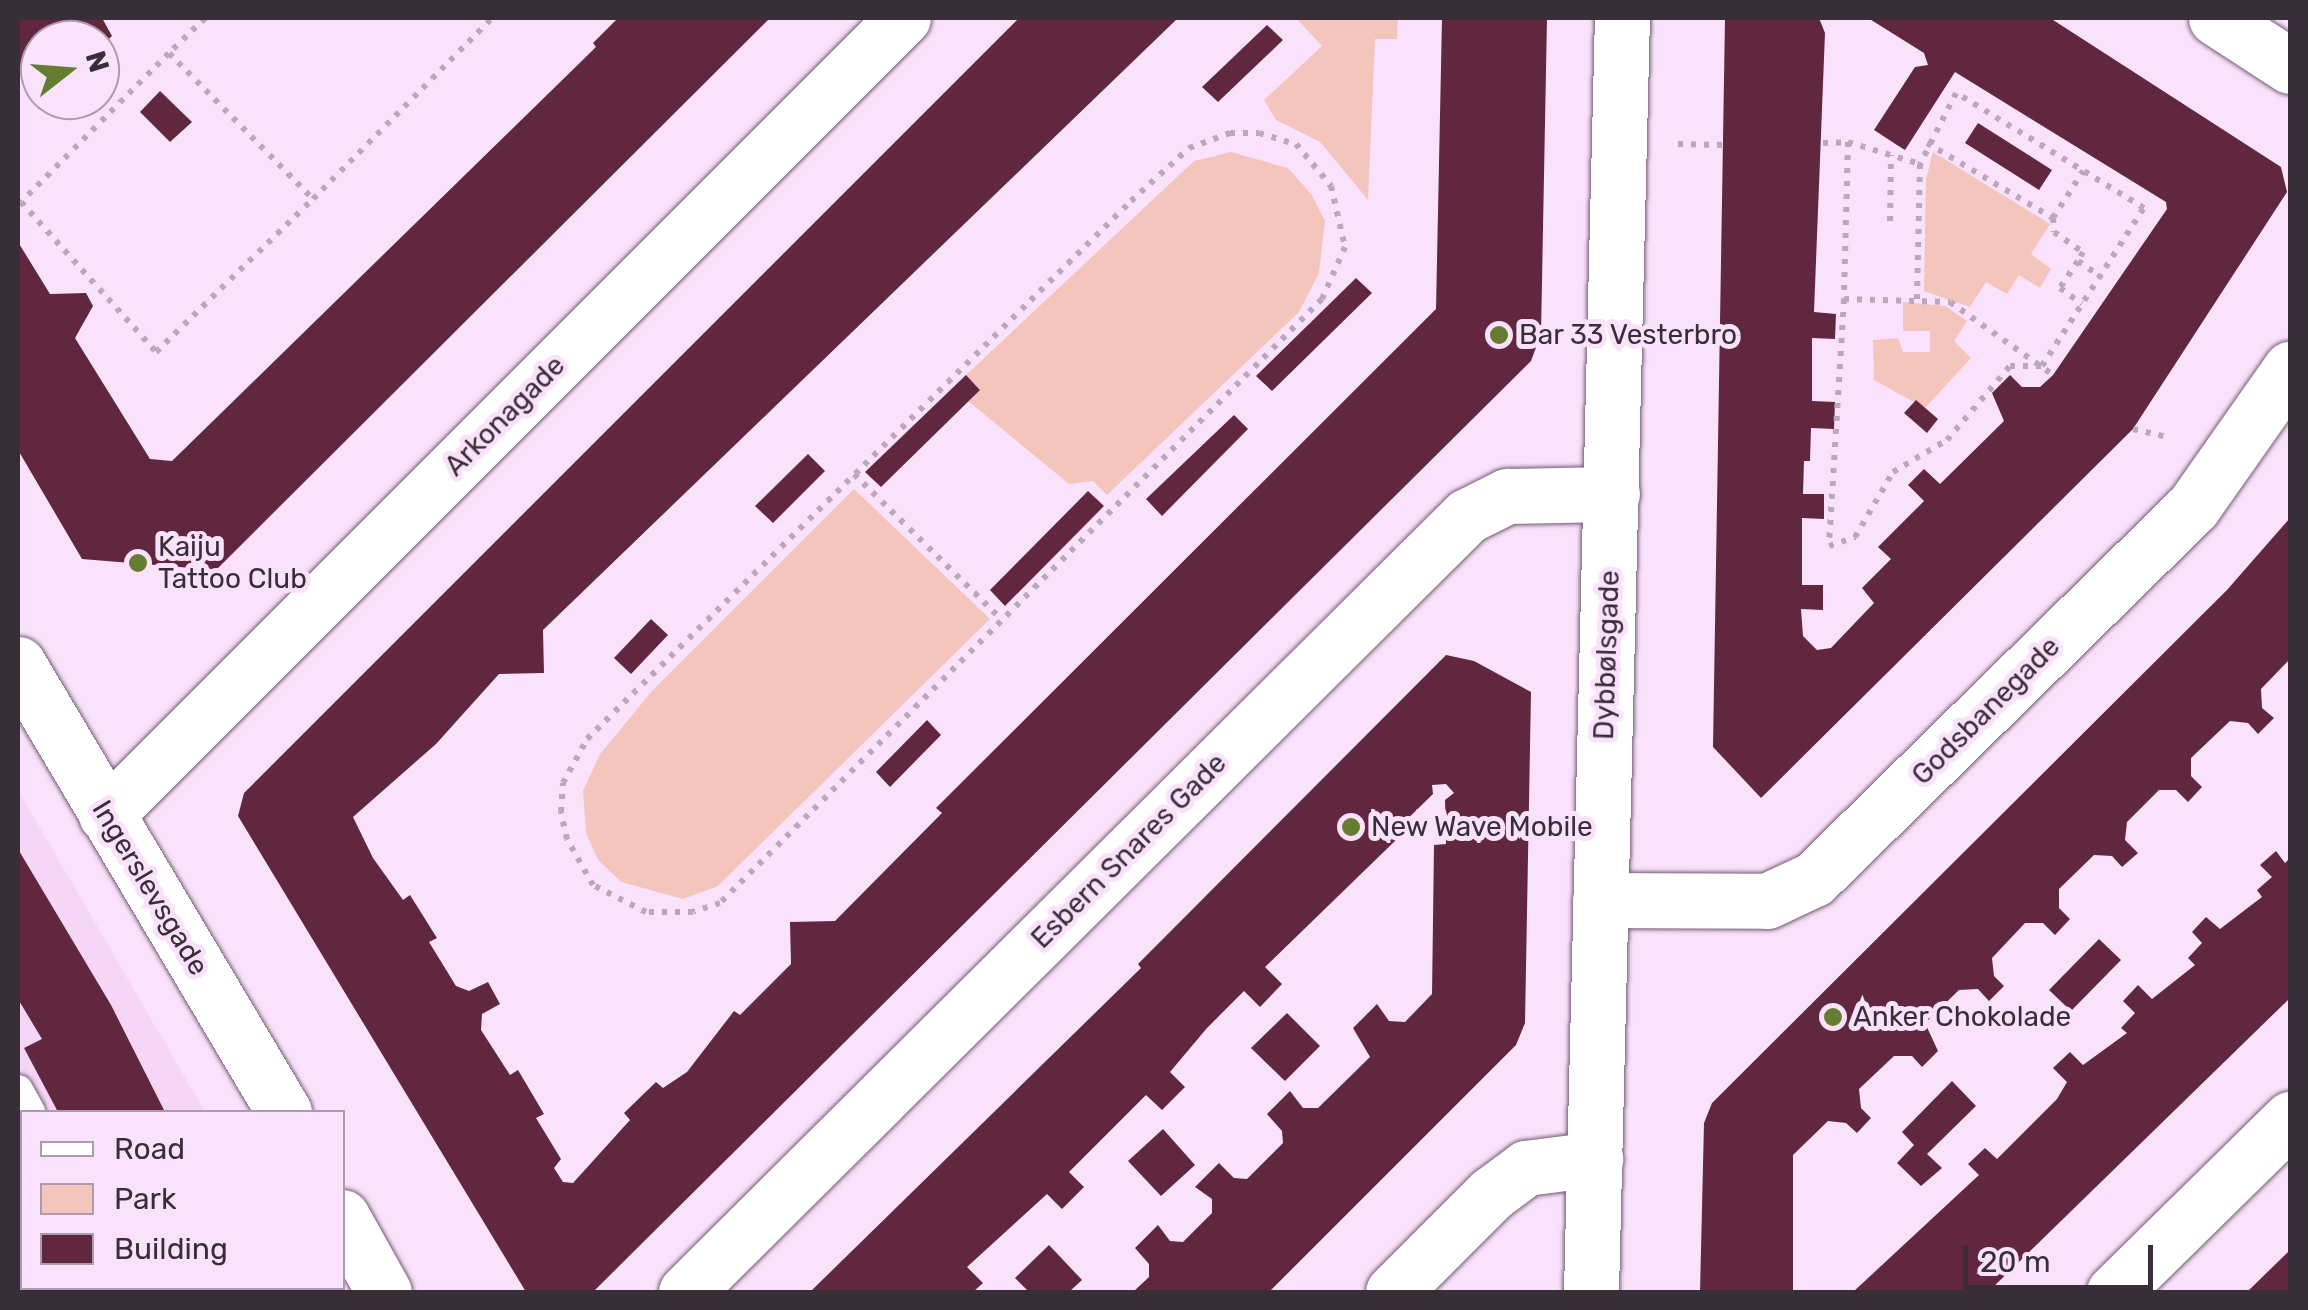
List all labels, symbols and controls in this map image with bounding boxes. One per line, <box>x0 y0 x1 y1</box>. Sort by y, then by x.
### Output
north arrow <box>20 20 120 120</box>
text: N <box>79 47 116 76</box>
place label: Bar 33 Vesterbro <box>1519 318 1738 352</box>
marker: Bar 33 Vesterbro <box>1488 324 1510 346</box>
street label: Arkonagade <box>438 349 572 483</box>
place label: Kaiju Tattoo Club <box>158 530 307 596</box>
marker: Kaiju Tattoo Club <box>127 552 149 574</box>
street label: Dybbølsgade <box>1587 570 1627 740</box>
street label: Godsbanegade <box>1905 630 2067 792</box>
street label: Esbern Snares Gade <box>1025 747 1233 955</box>
street label: Ingerslevsgade <box>85 795 215 981</box>
place label: New Wave Mobile <box>1371 810 1594 844</box>
marker: New Wave Mobile <box>1340 816 1362 838</box>
place label: Anker Chokolade <box>1853 1000 2072 1034</box>
marker: Anker Chokolade <box>1822 1006 1844 1028</box>
legend <box>20 1110 345 1290</box>
text: Road <box>114 1131 185 1167</box>
text: Park <box>114 1181 176 1217</box>
scale bar <box>1968 1225 2158 1287</box>
text: Building <box>114 1231 228 1267</box>
text: 20 m <box>1980 1244 2051 1280</box>

